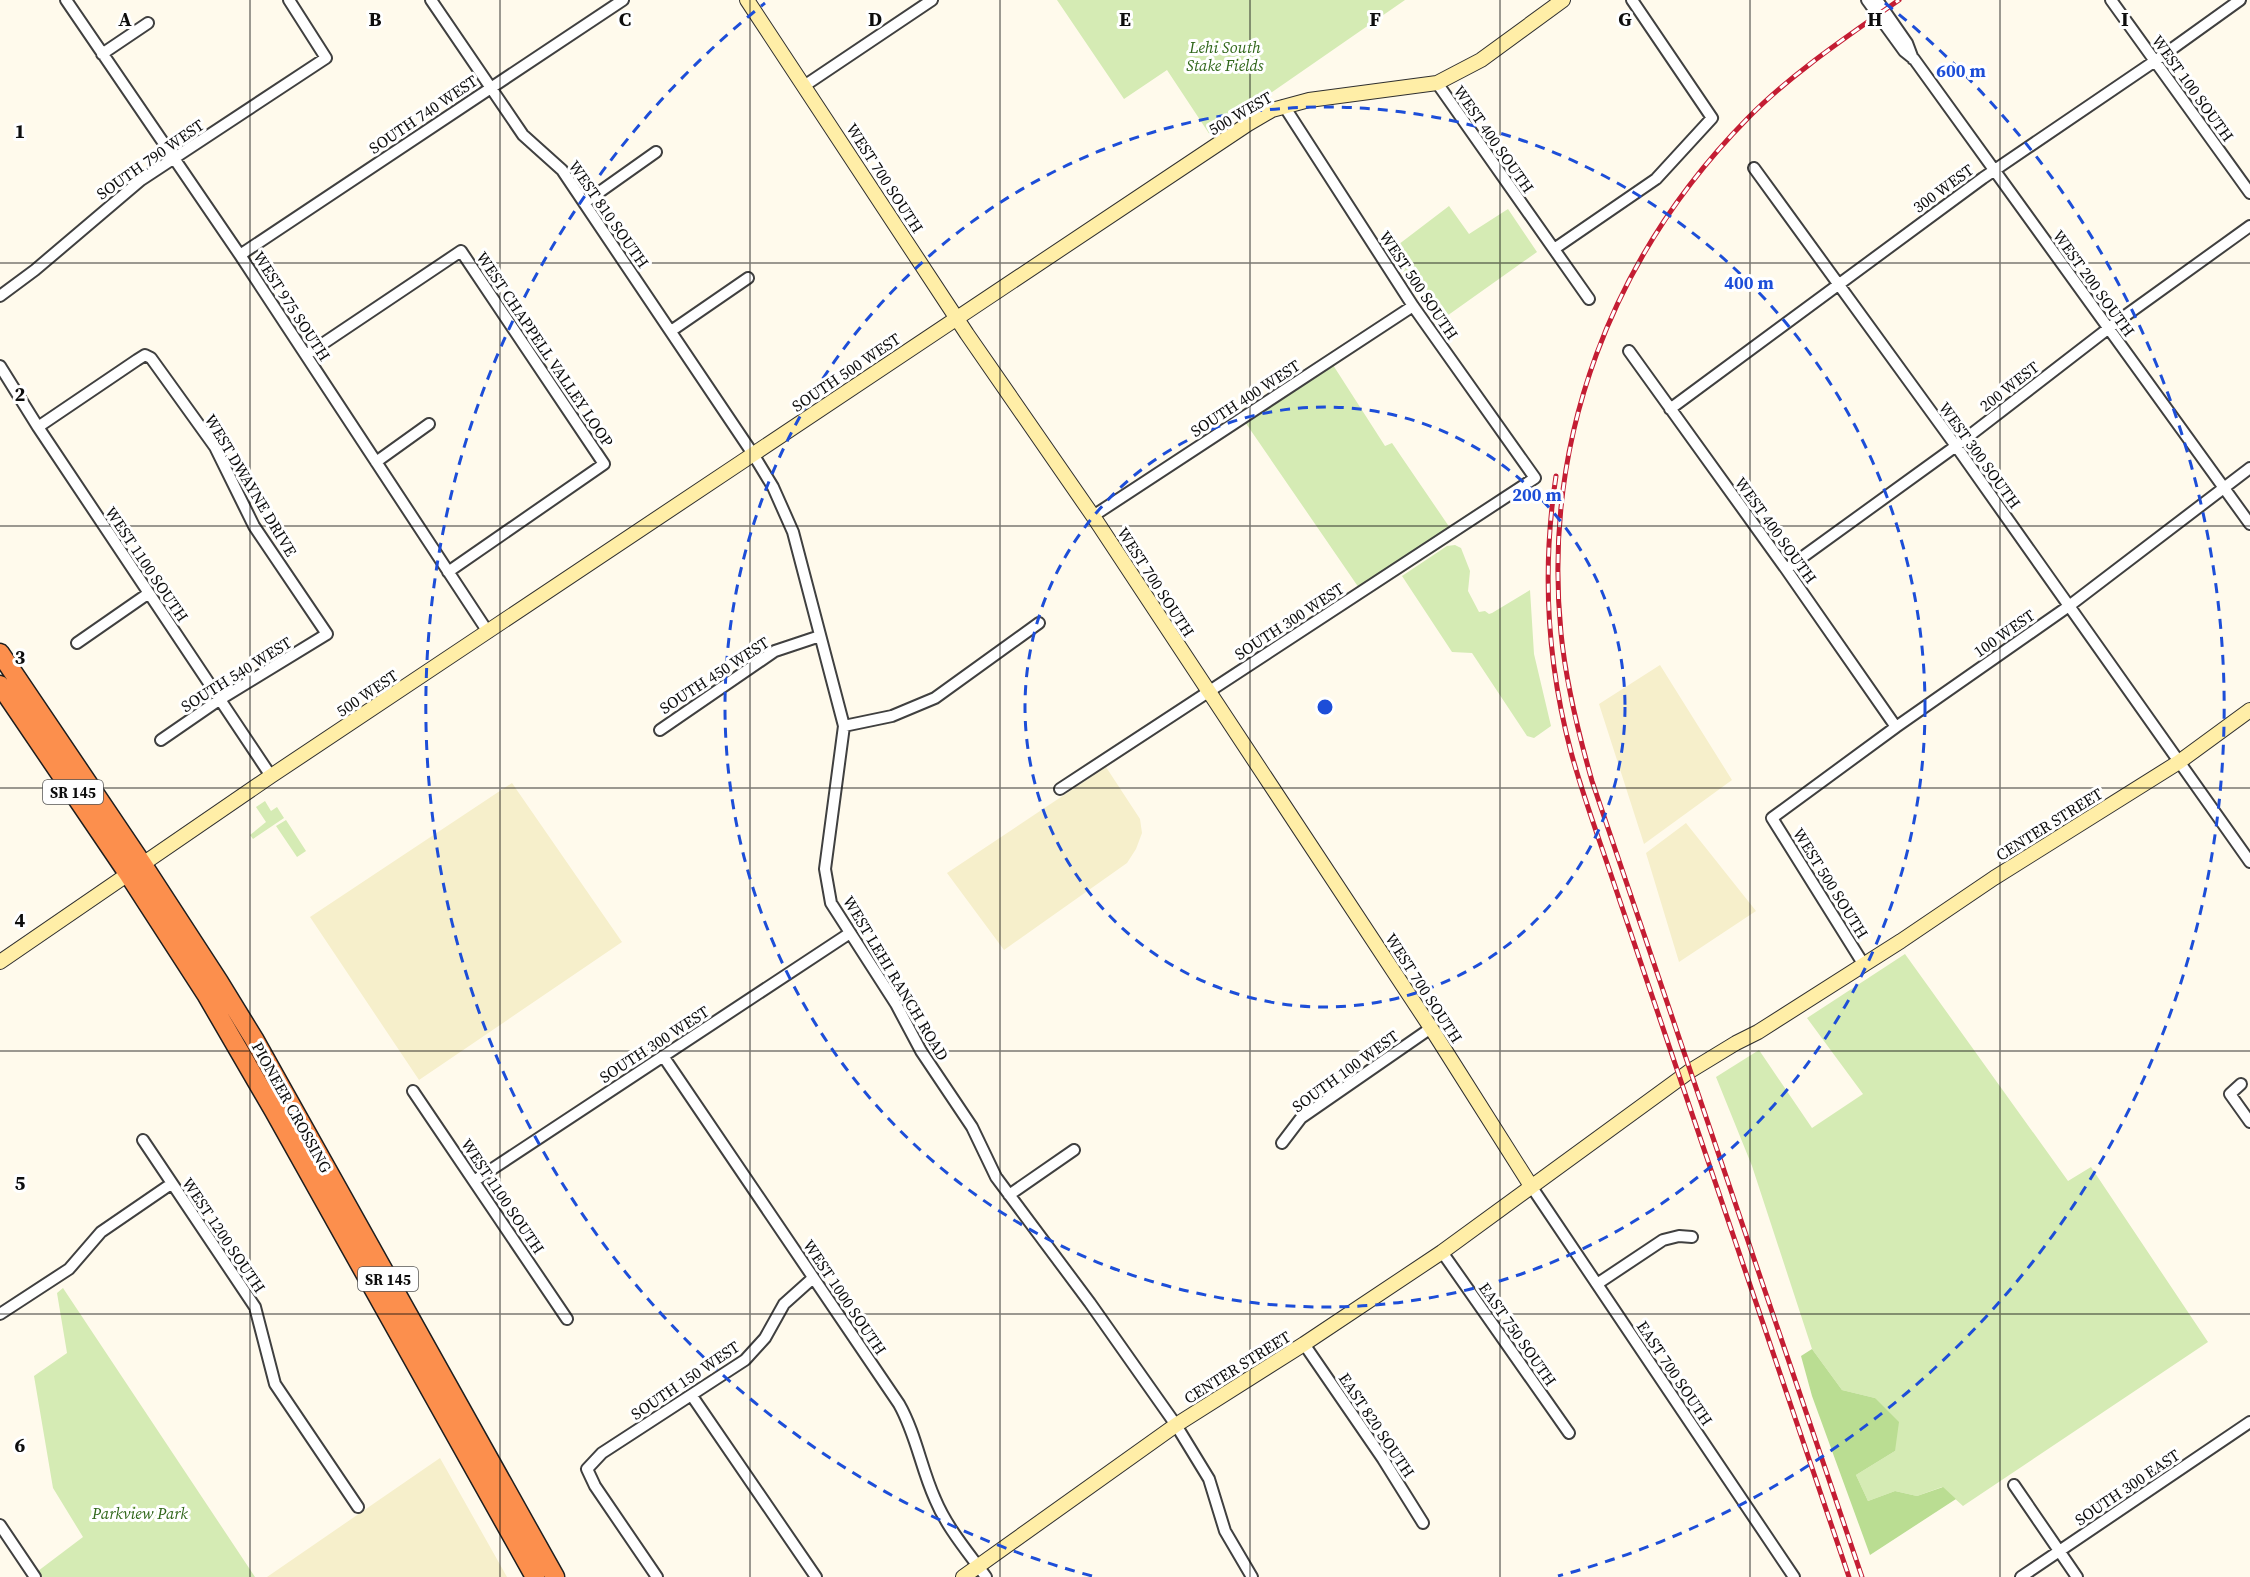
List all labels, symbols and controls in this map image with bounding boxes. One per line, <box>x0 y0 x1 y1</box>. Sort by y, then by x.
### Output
text: A <box>118 5 132 33</box>
text: B <box>368 5 382 33</box>
text: C <box>619 5 631 33</box>
text: D <box>868 5 882 33</box>
text: E <box>1119 5 1131 33</box>
text: F <box>1369 5 1381 33</box>
text: G <box>1618 5 1632 33</box>
text: H <box>1867 5 1883 33</box>
text: I <box>2121 5 2129 33</box>
street label: WEST 100 SOUTH <box>2147 30 2239 146</box>
park label: Lehi South Stake Fields <box>1186 36 1264 76</box>
text: 600 m <box>1936 58 1986 83</box>
street label: SOUTH 740 WEST <box>364 69 482 159</box>
street label: WEST 400 SOUTH <box>1449 81 1539 197</box>
street label: 500 WEST <box>1204 86 1276 140</box>
street label: SOUTH 790 WEST <box>92 113 208 204</box>
text: 1 <box>15 117 25 145</box>
street label: WEST 700 SOUTH <box>841 119 929 237</box>
street label: WEST 810 SOUTH <box>564 156 654 272</box>
street label: 300 WEST <box>1908 158 1978 217</box>
street label: WEST 200 SOUTH <box>2048 225 2140 341</box>
street label: WEST 500 SOUTH <box>1374 226 1464 344</box>
street label: WEST 975 SOUTH <box>248 247 336 365</box>
street label: WEST CHAPPELL VALLEY LOOP <box>471 247 619 451</box>
text: 400 m <box>1724 270 1774 295</box>
street label: SOUTH 500 WEST <box>787 327 905 417</box>
street label: SOUTH 400 WEST <box>1186 354 1304 442</box>
street label: 200 WEST <box>1975 356 2044 416</box>
text: 2 <box>15 380 26 408</box>
street label: WEST 300 SOUTH <box>1934 397 2026 513</box>
street label: WEST DWAYNE DRIVE <box>200 410 302 561</box>
street label: WEST 400 SOUTH <box>1730 472 1822 588</box>
text: 200 m <box>1512 482 1562 507</box>
street label: WEST 1100 SOUTH <box>100 502 194 626</box>
street label: WEST 700 SOUTH <box>1112 523 1200 641</box>
street label: SOUTH 300 WEST <box>1230 577 1348 665</box>
street label: 100 WEST <box>1969 604 2039 662</box>
street label: SOUTH 540 WEST <box>176 631 296 717</box>
street label: SOUTH 450 WEST <box>655 631 773 719</box>
text: 3 <box>15 643 26 671</box>
street label: 500 WEST <box>332 664 402 722</box>
centre of rings <box>1315 697 1335 717</box>
road number: SR 145 <box>43 780 103 804</box>
street label: CENTER STREET <box>1991 782 2107 866</box>
street label: WEST 500 SOUTH <box>1788 823 1874 943</box>
street label: WEST LEHI RANCH ROAD <box>838 891 954 1065</box>
text: 4 <box>15 906 26 934</box>
street label: WEST 700 SOUTH <box>1380 929 1468 1047</box>
street label: SOUTH 300 WEST <box>595 1000 713 1088</box>
street label: SOUTH 100 WEST <box>1287 1025 1403 1117</box>
street label: PIONEER CROSSING <box>247 1038 337 1177</box>
street label: WEST 1100 SOUTH <box>456 1134 550 1258</box>
text: 5 <box>15 1169 26 1197</box>
street label: WEST 1200 SOUTH <box>177 1173 271 1297</box>
street label: WEST 1000 SOUTH <box>798 1235 892 1359</box>
road number: SR 145 <box>358 1267 418 1291</box>
street label: EAST 750 SOUTH <box>1474 1278 1562 1390</box>
street label: EAST 700 SOUTH <box>1632 1316 1718 1430</box>
street label: CENTER STREET <box>1179 1325 1295 1409</box>
street label: SOUTH 150 WEST <box>626 1335 744 1425</box>
street label: EAST 820 SOUTH <box>1334 1368 1420 1482</box>
text: 6 <box>15 1431 26 1459</box>
street label: SOUTH 300 EAST <box>2070 1443 2184 1530</box>
park label: Parkview Park <box>91 1502 188 1524</box>

